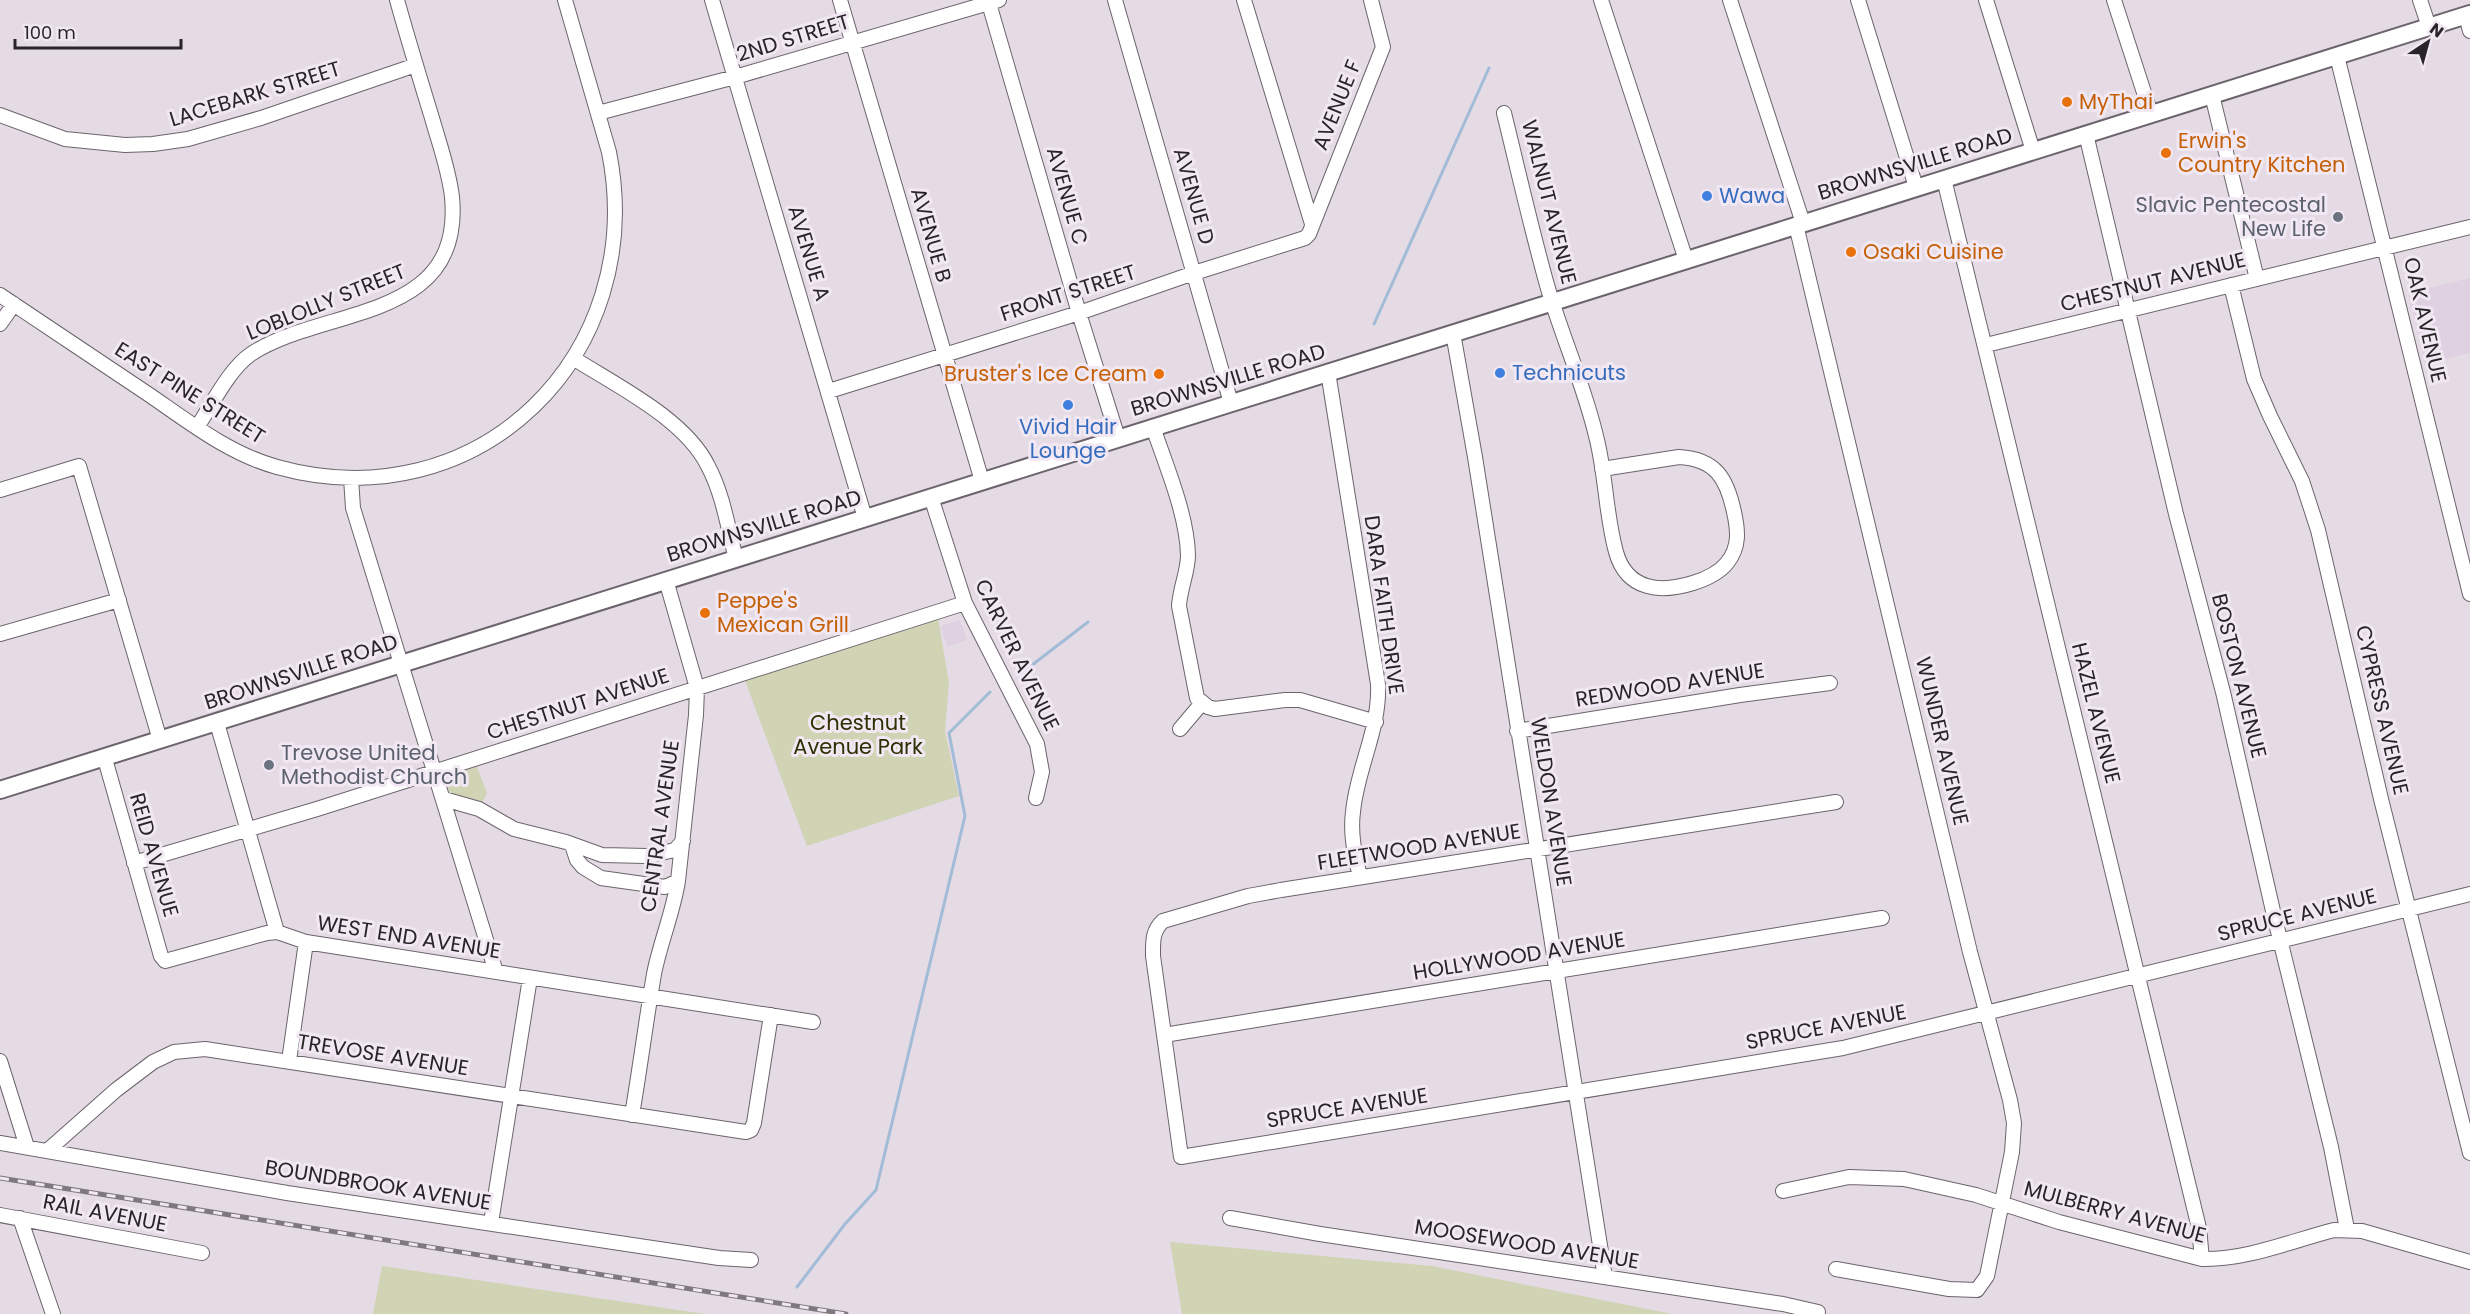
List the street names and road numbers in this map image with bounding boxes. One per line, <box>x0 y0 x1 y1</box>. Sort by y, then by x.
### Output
street label: 2ND STREET <box>733 7 853 68</box>
street label: LACEBARK STREET <box>166 54 344 133</box>
street label: AVENUE F <box>1305 55 1368 154</box>
street label: WALNUT AVENUE <box>1515 117 1584 287</box>
street label: BROWNSVILLE ROAD <box>1814 120 2016 207</box>
street label: AVENUE C <box>1040 143 1095 248</box>
street label: AVENUE D <box>1167 144 1222 248</box>
street label: AVENUE B <box>904 184 959 286</box>
street label: AVENUE A <box>781 201 838 304</box>
street label: CHESTNUT AVENUE <box>2057 244 2249 319</box>
street label: OAK AVENUE <box>2397 254 2454 385</box>
street label: LOBLOLLY STREET <box>242 256 410 347</box>
street label: FRONT STREET <box>996 257 1139 328</box>
street label: EAST PINE STREET <box>110 335 271 450</box>
street label: BROWNSVILLE ROAD <box>1127 336 1329 423</box>
street label: BROWNSVILLE ROAD <box>663 482 865 569</box>
street label: DARA FAITH DRIVE <box>1358 513 1411 696</box>
street label: CARVER AVENUE <box>968 574 1067 735</box>
street label: BOSTON AVENUE <box>2205 590 2274 761</box>
street label: CYPRESS AVENUE <box>2349 622 2416 798</box>
street label: BROWNSVILLE ROAD <box>200 627 401 717</box>
street label: HAZEL AVENUE <box>2065 639 2128 786</box>
street label: WUNDER AVENUE <box>1909 654 1976 828</box>
street label: REDWOOD AVENUE <box>1573 655 1767 714</box>
street label: CHESTNUT AVENUE <box>483 660 673 747</box>
street label: WELDON AVENUE <box>1524 715 1579 889</box>
street label: CENTRAL AVENUE <box>633 738 686 914</box>
street label: REID AVENUE <box>123 789 186 920</box>
street label: FLEETWOOD AVENUE <box>1315 816 1523 877</box>
street label: SPRUCE AVENUE <box>2214 881 2379 948</box>
street label: WEST END AVENUE <box>315 908 503 965</box>
street label: HOLLYWOOD AVENUE <box>1411 924 1627 987</box>
street label: SPRUCE AVENUE <box>1743 997 1909 1056</box>
street label: TREVOSE AVENUE <box>295 1027 471 1082</box>
street label: SPRUCE AVENUE <box>1264 1080 1430 1135</box>
street label: BOUNDBROOK AVENUE <box>263 1152 493 1217</box>
street label: MULBERRY AVENUE <box>2021 1173 2209 1250</box>
street label: RAIL AVENUE <box>41 1186 170 1239</box>
street label: MOOSEWOOD AVENUE <box>1413 1211 1641 1276</box>

